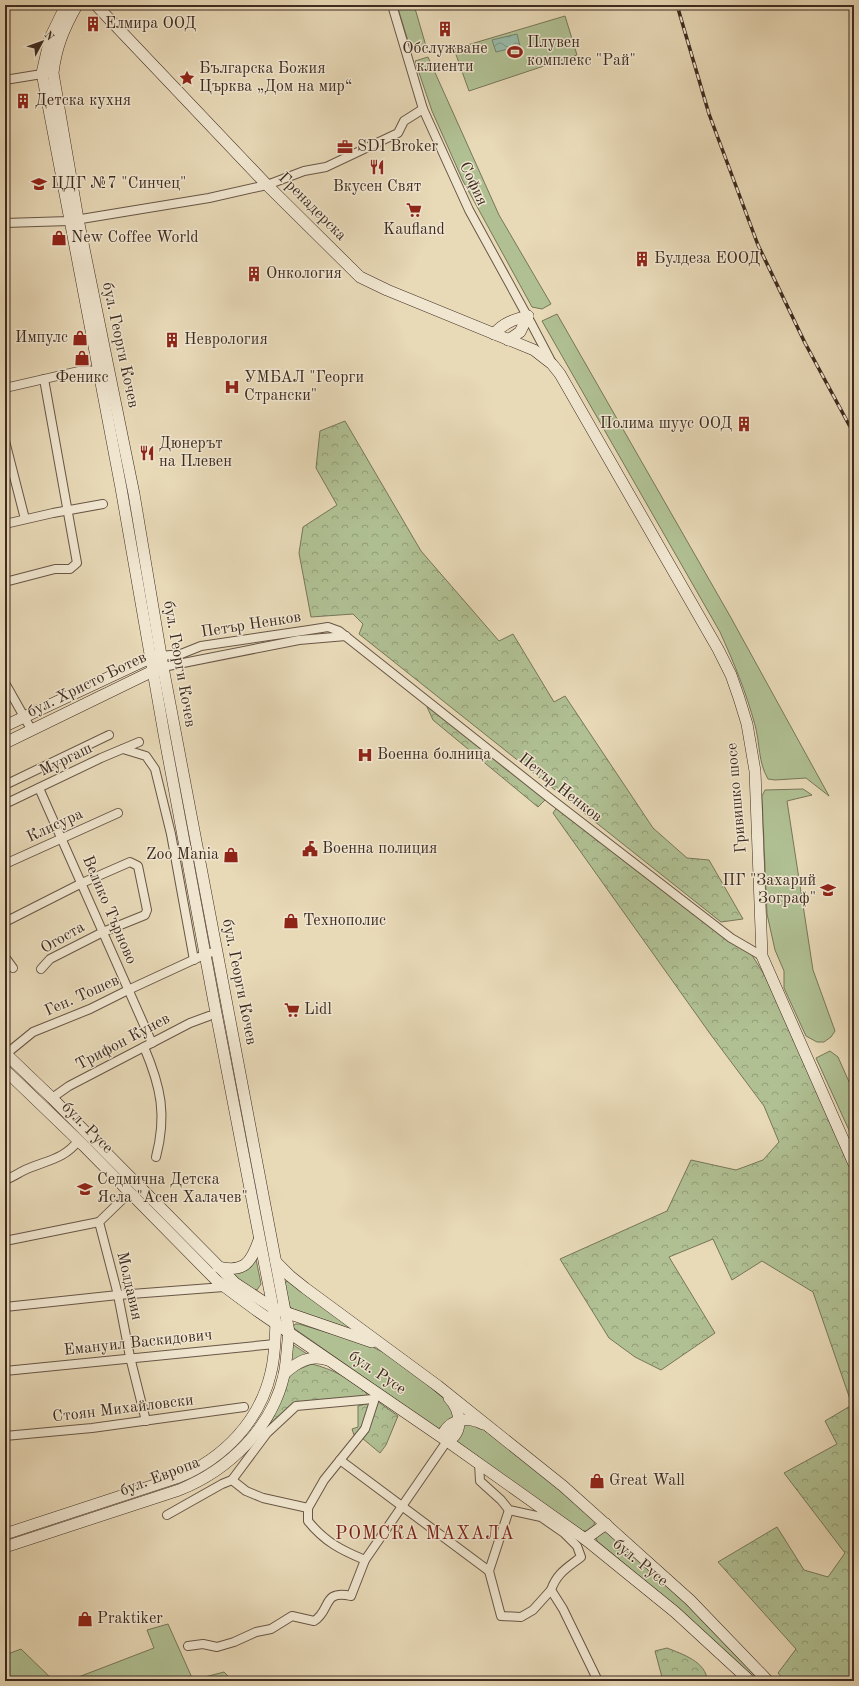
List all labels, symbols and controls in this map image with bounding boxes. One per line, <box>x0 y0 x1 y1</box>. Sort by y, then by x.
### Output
building icon: Елмира ООД <box>84 15 102 33</box>
place label: Елмира ООД <box>105 16 196 32</box>
building icon: Обслужване клиенти <box>436 20 454 38</box>
north arrow <box>22 22 62 62</box>
text: N <box>42 30 56 44</box>
place label: Плувен комплекс "Рай" <box>527 35 636 69</box>
place label: Обслужване клиенти <box>402 41 488 75</box>
sports icon: Плувен комплекс "Рай" <box>506 43 524 61</box>
place label: Българска Божия Църква „Дом на мир“ <box>199 61 352 95</box>
place icon: Българска Божия Църква „Дом на мир“ <box>178 69 196 87</box>
building icon: Детска кухня <box>14 92 32 110</box>
place label: Детска кухня <box>35 93 131 109</box>
office icon: SDI Broker <box>336 138 354 156</box>
place label: SDI Broker <box>357 139 438 155</box>
restaurant icon: Вкусен Свят <box>368 158 386 176</box>
street label: София <box>456 160 490 208</box>
street label: Гренадерска <box>275 170 349 244</box>
school or university icon: ЦДГ №7 "Синчец" <box>30 175 48 193</box>
place label: ЦДГ №7 "Синчец" <box>51 176 186 192</box>
place label: Вкусен Свят <box>333 179 421 195</box>
supermarket icon: Kaufland <box>405 201 423 219</box>
place label: Kaufland <box>383 222 445 238</box>
shop icon: New Coffee World <box>50 229 68 247</box>
place label: New Coffee World <box>71 230 199 246</box>
building icon: Булдеза ЕООД <box>633 250 651 268</box>
place label: Булдеза ЕООД <box>654 251 760 267</box>
building icon: Онкология <box>245 265 263 283</box>
place label: Онкология <box>266 266 342 282</box>
street label: бул. Георги Кочев <box>99 281 141 409</box>
shop icon: Импулс <box>71 329 89 347</box>
place label: Импулс <box>15 330 68 346</box>
building icon: Неврология <box>163 331 181 349</box>
place label: Неврология <box>184 332 268 348</box>
shop icon: Феникс <box>73 349 91 367</box>
place label: Феникс <box>55 370 109 386</box>
place label: УМБАЛ "Георги Странски" <box>244 370 364 404</box>
hospital icon: УМБАЛ "Георги Странски" <box>223 378 241 396</box>
building icon: Полима шуус ООД <box>735 415 753 433</box>
place label: Полима шуус ООД <box>600 416 732 432</box>
place label: Дюнерът на Плевен <box>159 436 232 470</box>
restaurant icon: Дюнерът на Плевен <box>138 444 156 462</box>
street label: бул. Георги Кочев <box>160 600 198 728</box>
street label: Петър Ненков <box>200 609 302 641</box>
street label: бул. Христо Ботев <box>25 649 149 721</box>
street label: Мургаш <box>37 740 95 780</box>
street label: Гривишко шосе <box>724 742 750 854</box>
hospital icon: Военна болница <box>356 746 374 764</box>
place label: Военна болница <box>377 747 491 763</box>
street label: Петър Ненков <box>515 751 605 825</box>
street label: Клисура <box>24 806 86 846</box>
public building icon: Военна полиция <box>301 840 319 858</box>
place label: Военна полиция <box>322 841 437 857</box>
shop icon: Zoo Mania <box>222 846 240 864</box>
place label: Zoo Mania <box>146 847 219 863</box>
street label: Велико Търново <box>79 853 139 967</box>
place label: ПГ "Захарий Зограф" <box>723 873 816 907</box>
school or university icon: ПГ "Захарий Зограф" <box>819 881 837 899</box>
shop icon: Технополис <box>282 912 300 930</box>
place label: Технополис <box>303 913 386 929</box>
street label: бул. Георги Кочев <box>219 918 259 1046</box>
street label: Огоста <box>38 919 88 957</box>
street label: Ген. Тошев <box>42 972 122 1020</box>
supermarket icon: Lidl <box>283 1001 301 1019</box>
place label: Lidl <box>304 1002 332 1018</box>
street label: Трифон Кунев <box>73 1011 173 1073</box>
street label: бул. Русе <box>58 1099 116 1157</box>
place label: Седмична Детска Ясла "Асен Халачев" <box>97 1172 248 1206</box>
school or university icon: Седмична Детска Ясла "Асен Халачев" <box>76 1180 94 1198</box>
street label: Молдавия <box>113 1250 145 1322</box>
street label: Емануил Васкидович <box>63 1327 213 1359</box>
street label: бул. Русе <box>345 1348 409 1398</box>
street label: Стоян Михайловски <box>52 1392 194 1426</box>
street label: бул. Европа <box>118 1454 202 1500</box>
shop icon: Great Wall <box>588 1472 606 1490</box>
place label: Great Wall <box>609 1473 685 1489</box>
district label: РОМСКА МАХАЛА <box>335 1525 515 1543</box>
street label: бул. Русе <box>610 1536 670 1590</box>
shop icon: Praktiker <box>76 1610 94 1628</box>
place label: Praktiker <box>97 1611 163 1627</box>

